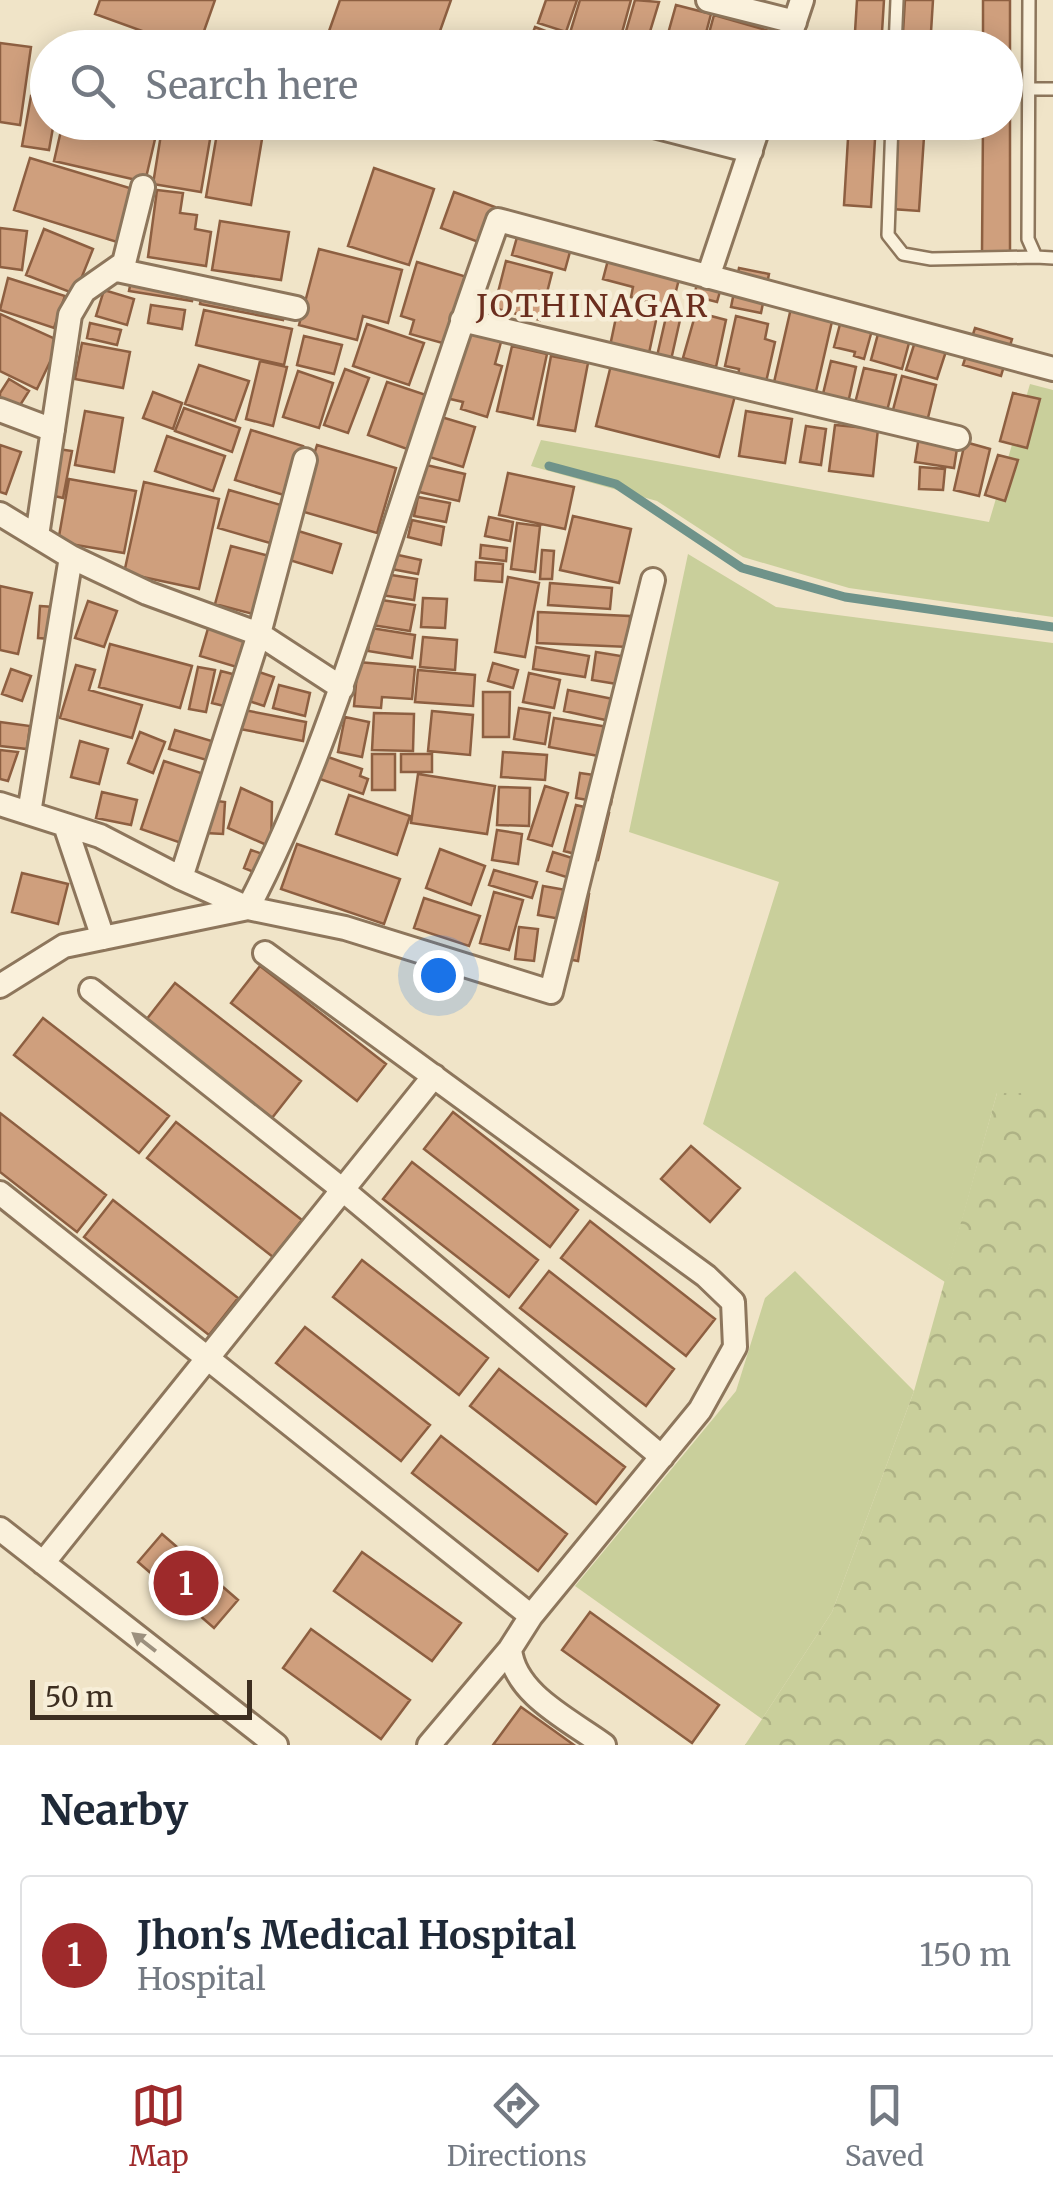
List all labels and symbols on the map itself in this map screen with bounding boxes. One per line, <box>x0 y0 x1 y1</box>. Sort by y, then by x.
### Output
district label: JOTHINAGAR <box>475 286 710 326</box>
your location <box>413 950 464 1001</box>
pin: 1 <box>154 1546 218 1620</box>
one-way arrow <box>131 1632 157 1652</box>
scale bar <box>30 1675 252 1720</box>

